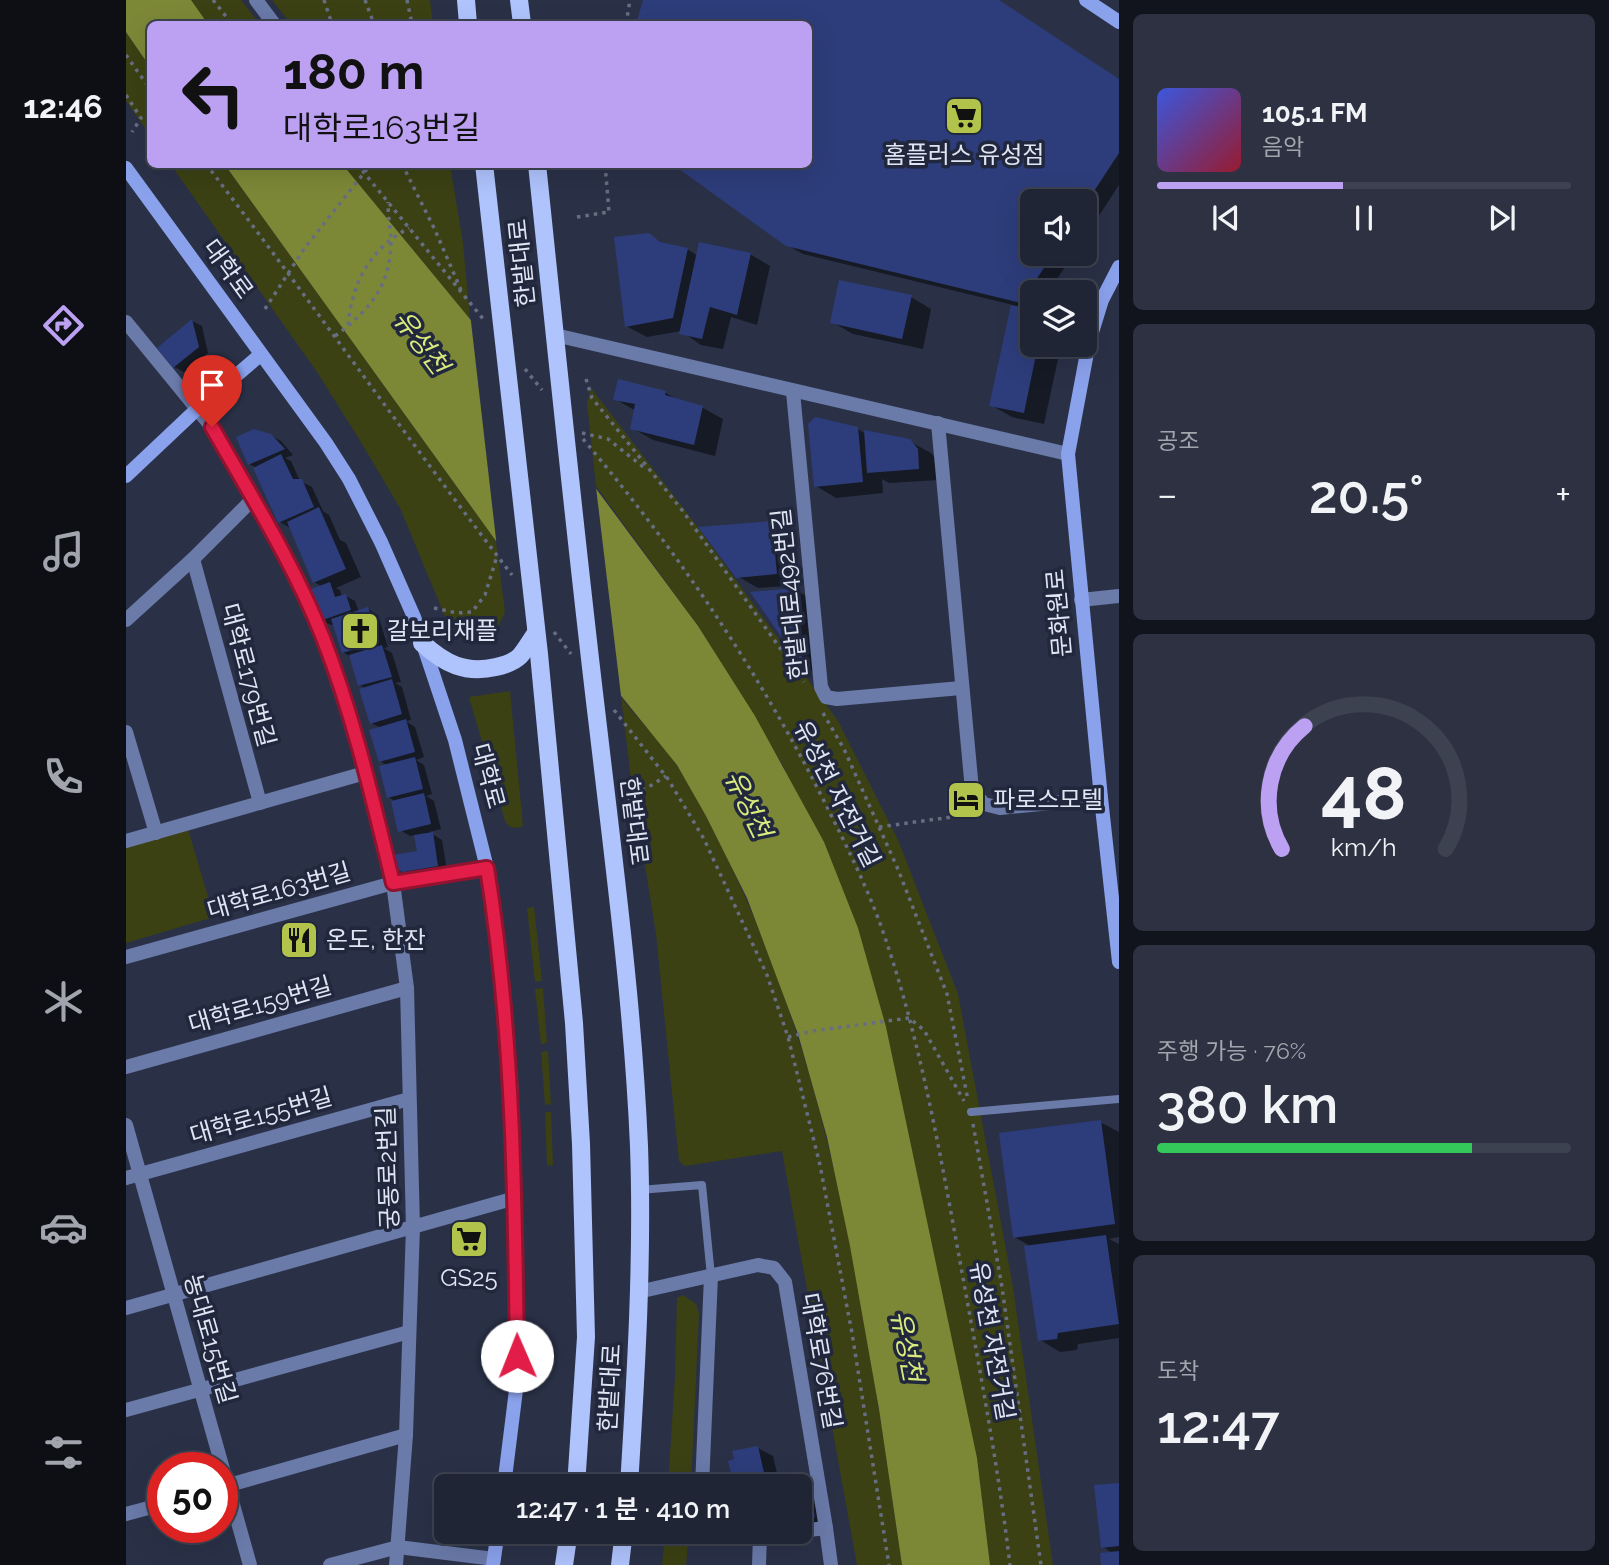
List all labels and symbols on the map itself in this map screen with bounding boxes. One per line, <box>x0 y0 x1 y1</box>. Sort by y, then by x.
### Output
supermarket icon: 홈플러스 유성점 <box>943 95 985 137</box>
place label: 홈플러스 유성점 <box>884 140 1044 169</box>
street label: 한밭대로 <box>502 218 541 308</box>
street label: 대학로 <box>197 233 260 304</box>
water label: 유성천 <box>387 304 456 382</box>
pin <box>182 355 242 427</box>
street label: 한밭대로492번길 <box>766 507 813 681</box>
street label: 문화원로 <box>1040 568 1077 658</box>
street label: 대학로179번길 <box>215 600 282 750</box>
church icon: 갈보리채플 <box>339 610 381 652</box>
place label: 갈보리채플 <box>387 616 497 645</box>
street label: 유성천 자전거길 <box>788 716 887 872</box>
street label: 대학로 <box>466 740 511 812</box>
water label: 유성천 <box>719 765 779 846</box>
street label: 한밭대로 <box>615 775 654 867</box>
hotel icon: 파로스모텔 <box>945 779 987 821</box>
place label: 파로스모텔 <box>993 785 1103 814</box>
street label: 대학로163번길 <box>204 856 354 925</box>
restaurant icon: 온도, 한잔 <box>278 919 320 961</box>
place label: 온도, 한잔 <box>326 925 426 954</box>
street label: 대학로159번길 <box>185 970 335 1039</box>
street label: 대학로155번길 <box>186 1081 335 1150</box>
street label: 궁동로2번길 <box>371 1106 404 1230</box>
supermarket icon: GS25 <box>448 1218 490 1260</box>
street label: 유성천 자전거길 <box>964 1259 1021 1423</box>
place label: GS25 <box>440 1263 498 1292</box>
street label: 농대로15번길 <box>178 1271 243 1407</box>
street label: 대학로76번길 <box>795 1291 848 1431</box>
water label: 유성천 <box>885 1308 929 1387</box>
position arrow <box>480 1319 554 1393</box>
street label: 한밭대로 <box>593 1343 626 1433</box>
speed limit sign: 50 <box>147 1452 238 1543</box>

